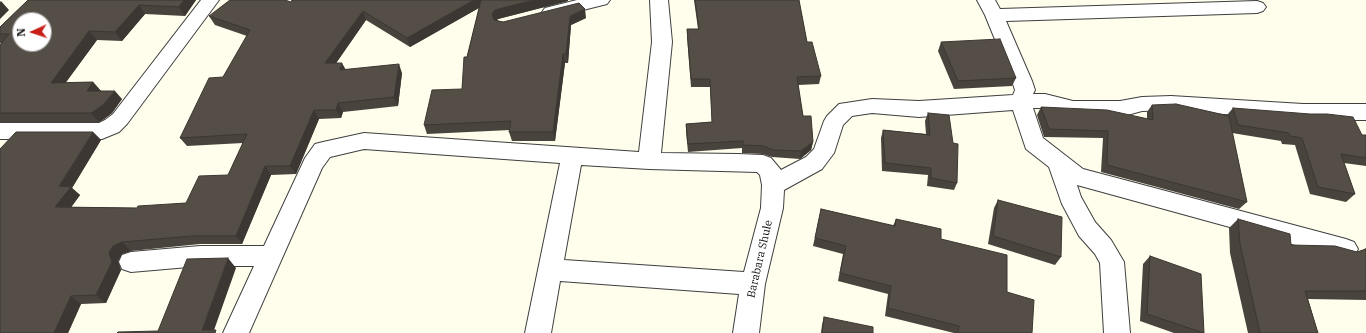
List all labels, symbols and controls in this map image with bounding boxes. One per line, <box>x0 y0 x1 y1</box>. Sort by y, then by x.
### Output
north arrow <box>12 12 52 52</box>
text: N <box>14 28 28 37</box>
street label: Barabara Shule <box>745 219 775 299</box>

